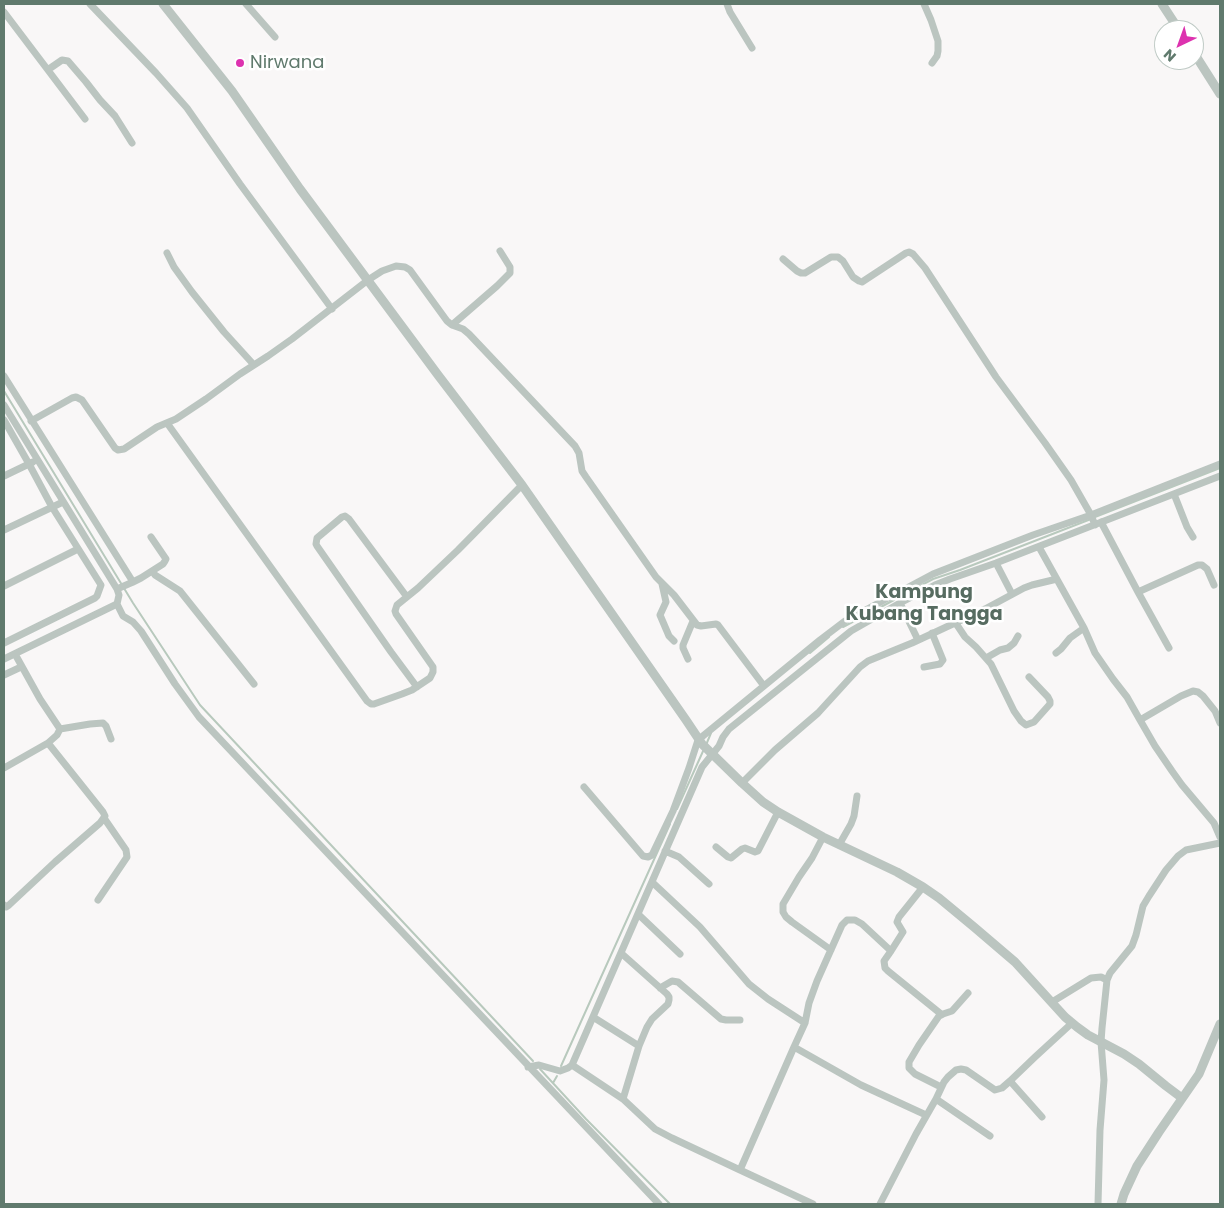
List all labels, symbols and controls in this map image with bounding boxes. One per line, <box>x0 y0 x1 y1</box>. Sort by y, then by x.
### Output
north arrow <box>1154 20 1204 70</box>
text: N <box>1159 44 1180 66</box>
place label: Nirwana <box>250 52 324 74</box>
marker: Nirwana <box>234 57 246 69</box>
district label: Kampung Kubang Tangga <box>845 582 1003 626</box>

